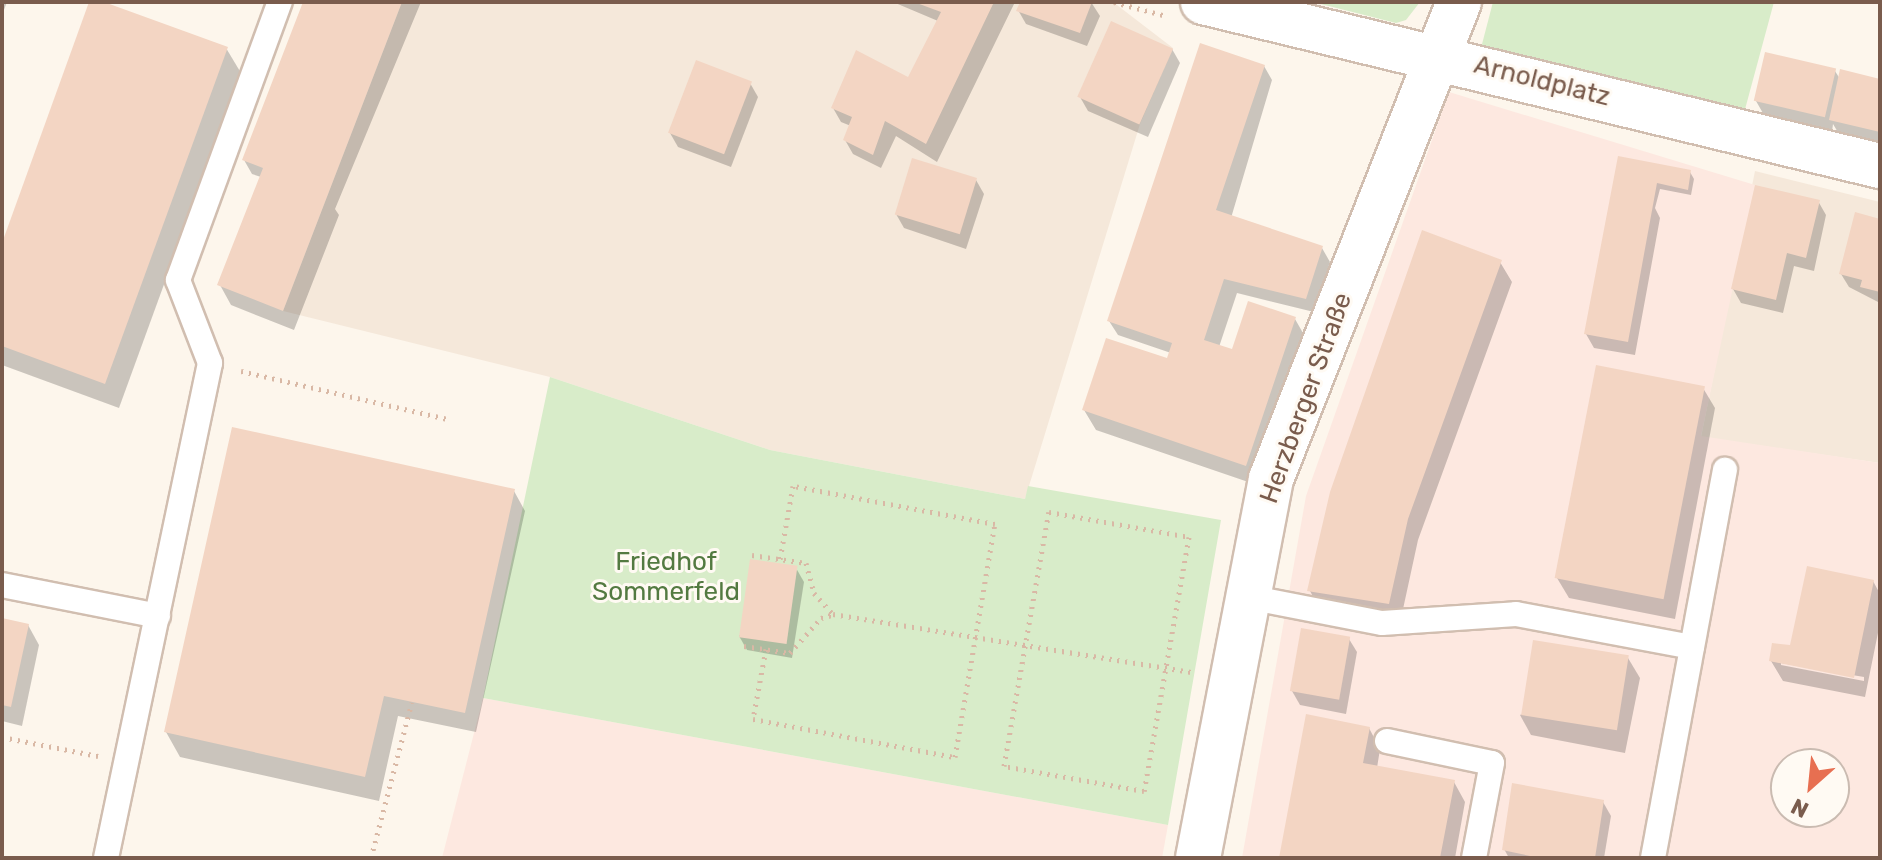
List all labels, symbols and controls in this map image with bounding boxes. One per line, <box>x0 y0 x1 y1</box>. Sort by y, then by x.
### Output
street label: Arnoldplatz <box>1471 49 1613 113</box>
street label: Herzberger Straße <box>1253 288 1359 508</box>
park label: Friedhof Sommerfeld <box>592 546 740 608</box>
north arrow <box>1770 748 1850 828</box>
text: N <box>1787 792 1813 824</box>

